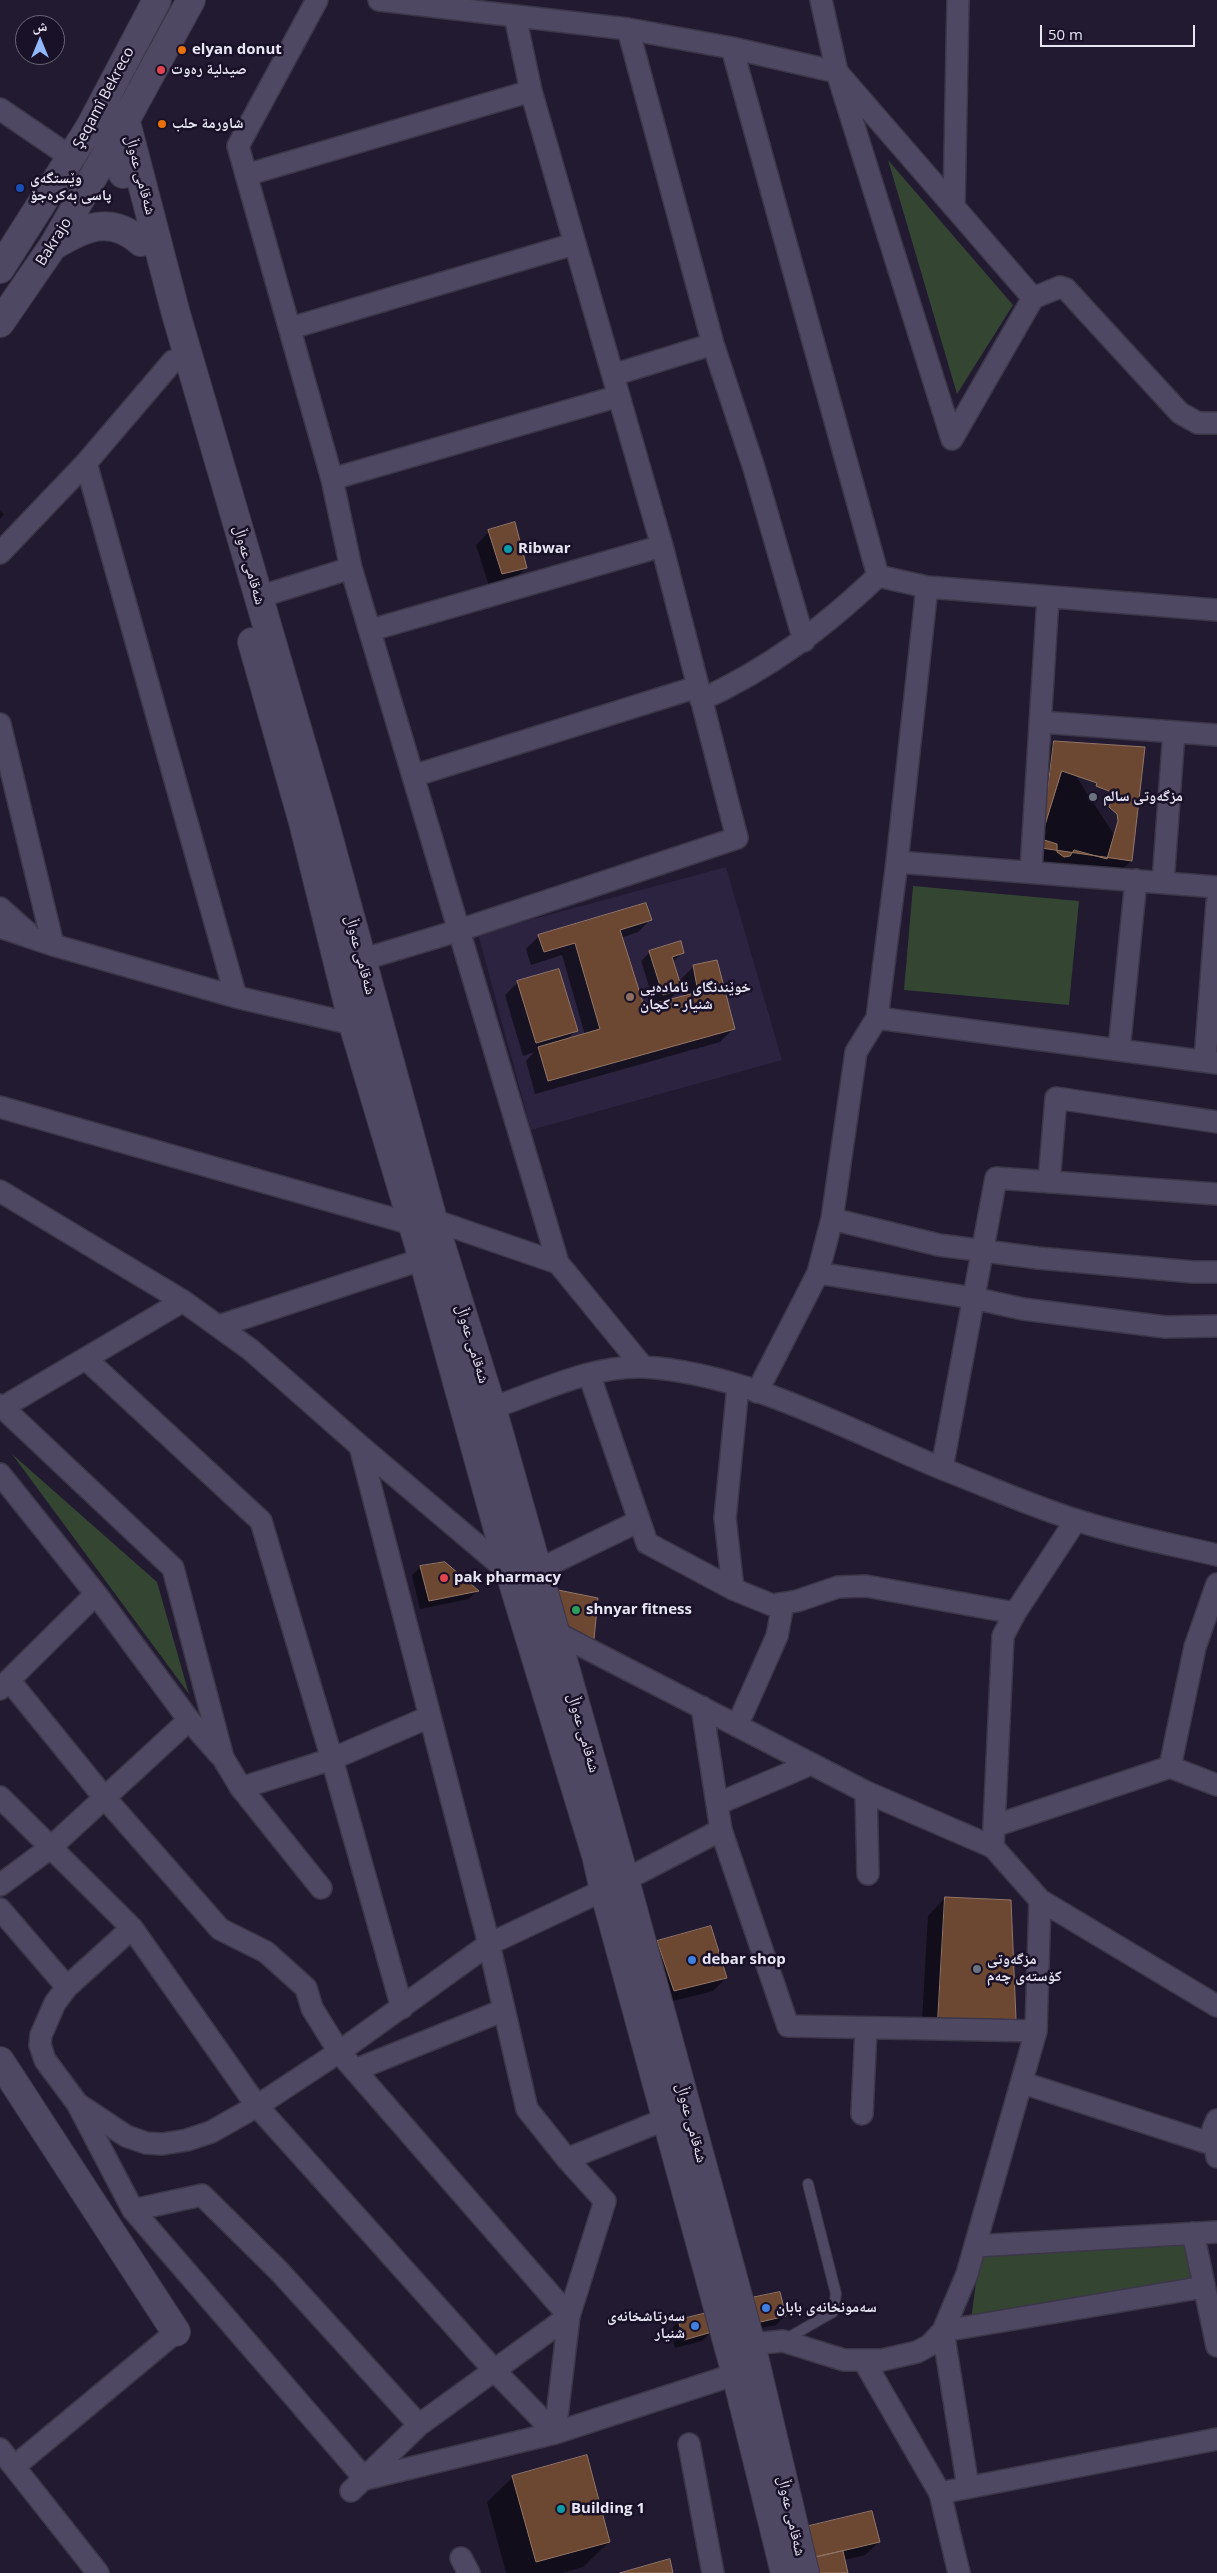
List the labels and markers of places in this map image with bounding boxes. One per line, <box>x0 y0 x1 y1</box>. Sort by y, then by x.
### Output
place label: elyan donut <box>192 41 282 59</box>
marker: elyan donut <box>176 44 188 56</box>
place label: صیدلیة رەوت <box>171 61 247 79</box>
marker: صیدلیة رەوت <box>155 64 167 76</box>
place label: شاورمة حلب <box>172 115 244 133</box>
marker: شاورمة حلب <box>156 118 168 130</box>
place label: وێستگەی پاسی بەکرەجۆ <box>30 170 111 205</box>
marker: وێستگەی پاسی بەکرەجۆ <box>14 182 26 194</box>
place label: Ribwar <box>518 540 571 558</box>
marker: Ribwar <box>502 543 514 555</box>
place label: مزگەوتی سالم <box>1103 788 1183 806</box>
marker: مزگەوتی سالم <box>1087 791 1099 803</box>
place label: خوێندنگای ئامادەیی شنیار - کچان <box>640 979 751 1014</box>
marker: خوێندنگای ئامادەیی شنیار - کچان <box>624 991 636 1003</box>
place label: pak pharmacy <box>454 1569 561 1587</box>
marker: pak pharmacy <box>438 1572 450 1584</box>
place label: shnyar fitness <box>586 1601 692 1619</box>
marker: shnyar fitness <box>570 1604 582 1616</box>
place label: debar shop <box>702 1951 786 1969</box>
place label: مزگه‌وتی کۆستەی چەم <box>987 1951 1062 1986</box>
marker: debar shop <box>686 1954 698 1966</box>
marker: مزگه‌وتی کۆستەی چەم <box>971 1963 983 1975</box>
place label: سەمونخانەی بابان <box>776 2299 877 2317</box>
marker: سەمونخانەی بابان <box>760 2302 772 2314</box>
place label: سەرتاشخانەی شنیار <box>607 2308 685 2343</box>
marker: سەرتاشخانەی شنیار <box>689 2320 701 2332</box>
place label: Building 1 <box>571 2500 645 2518</box>
marker: Building 1 <box>555 2503 567 2515</box>

